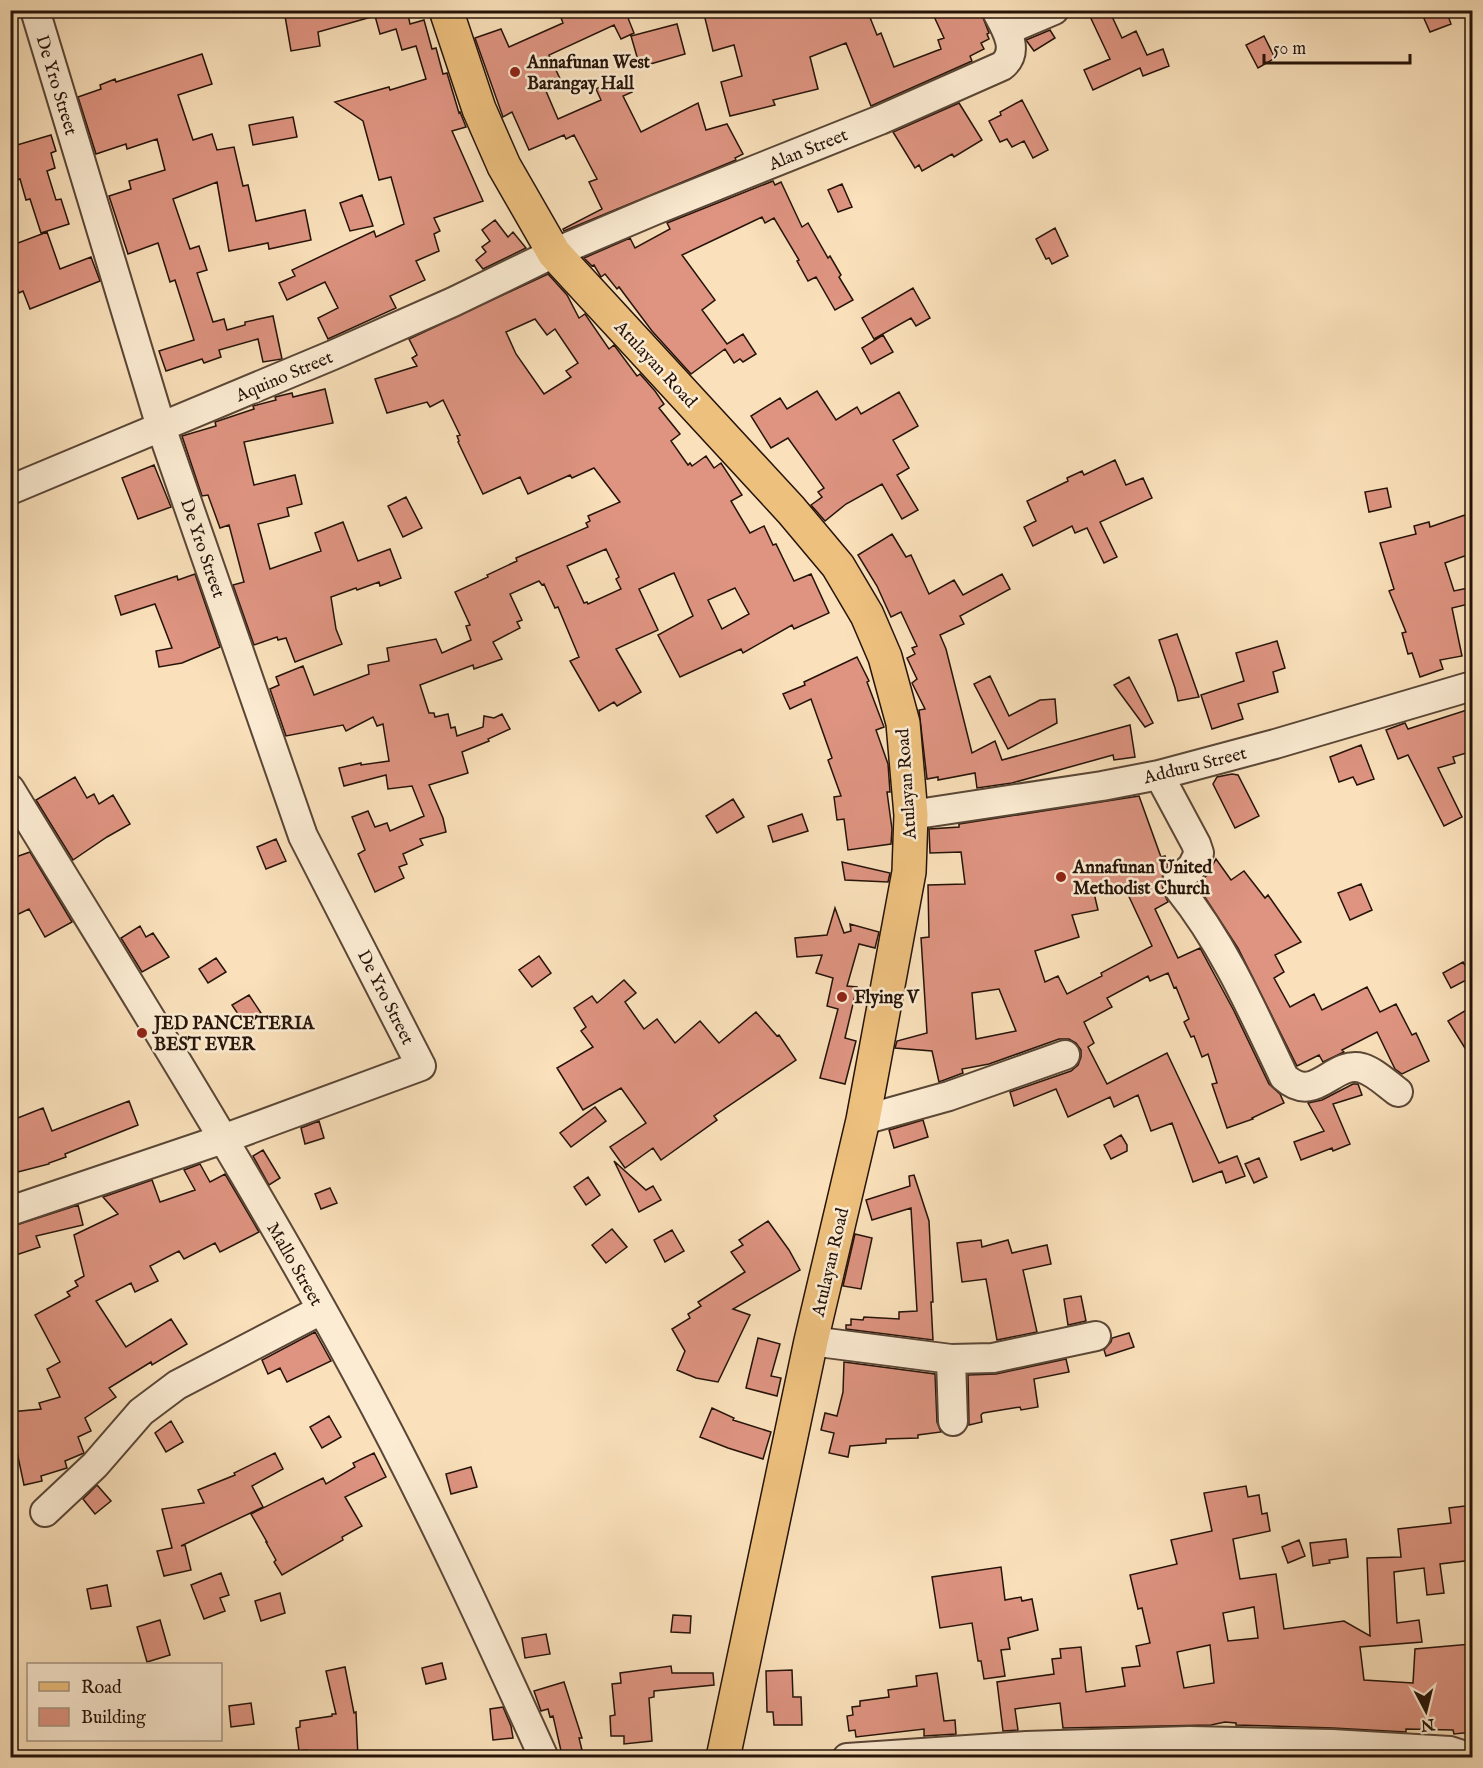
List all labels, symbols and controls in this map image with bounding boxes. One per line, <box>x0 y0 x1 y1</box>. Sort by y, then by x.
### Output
scale bar <box>1264 27 1410 65</box>
street label: De Yro Street <box>29 33 82 138</box>
text: 50 m <box>1273 38 1306 61</box>
place label: Annafunan West Barangay Hall <box>526 52 651 96</box>
marker: Annafunan West Barangay Hall <box>508 65 522 79</box>
street label: Alan Street <box>765 124 851 177</box>
street label: Atulayan Road <box>608 316 701 414</box>
street label: Aquino Street <box>232 347 337 409</box>
street label: De Yro Street <box>174 496 229 601</box>
street label: Atulayan Road <box>892 727 923 841</box>
street label: Adduru Street <box>1141 743 1249 791</box>
place label: Annafunan United Methodist Church <box>1072 857 1212 901</box>
marker: Annafunan United Methodist Church <box>1054 870 1068 884</box>
street label: De Yro Street <box>351 946 418 1049</box>
place label: Flying V <box>854 987 920 1010</box>
marker: Flying V <box>835 990 849 1004</box>
place label: JED PANCETERIA BEST EVER <box>152 1013 315 1057</box>
marker: JED PANCETERIA BEST EVER <box>135 1026 149 1040</box>
street label: Atulayan Road <box>808 1205 855 1320</box>
street label: Mallo Street <box>261 1219 327 1311</box>
legend <box>27 1663 222 1741</box>
text: Road <box>81 1677 122 1700</box>
north arrow <box>1396 1681 1456 1741</box>
text: Building <box>81 1707 146 1730</box>
text: N <box>1419 1713 1437 1735</box>

